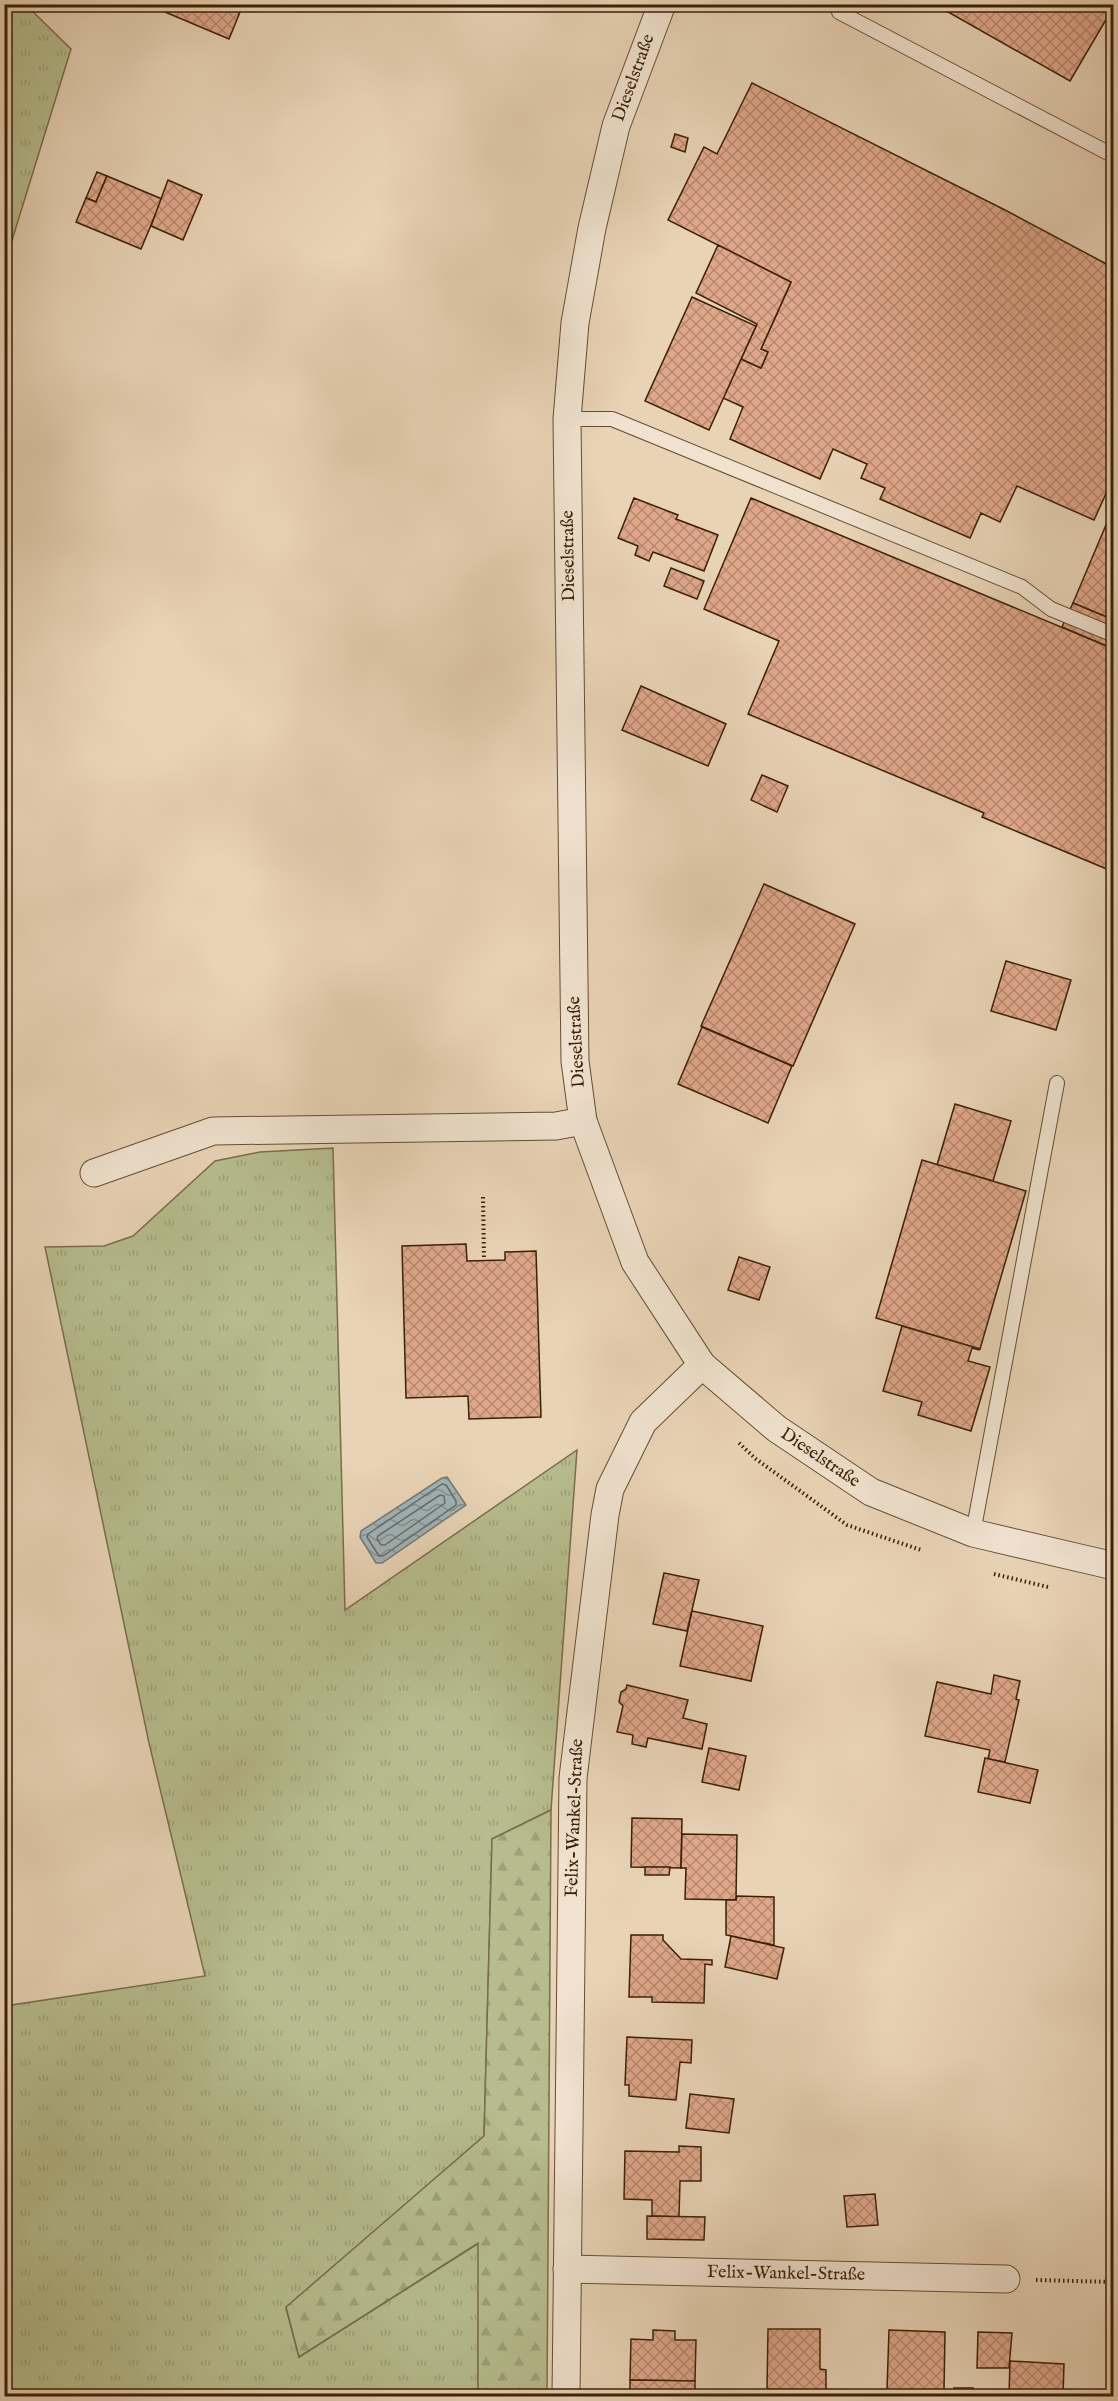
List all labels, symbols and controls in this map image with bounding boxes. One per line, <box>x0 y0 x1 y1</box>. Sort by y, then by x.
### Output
street label: Dieselstraße <box>608 31 660 125</box>
street label: Dieselstraße <box>557 510 581 602</box>
street label: Dieselstraße <box>563 996 591 1088</box>
street label: Dieselstraße <box>776 1423 864 1493</box>
street label: Felix-Wankel-Straße <box>561 1739 589 1897</box>
street label: Felix-Wankel-Straße <box>707 2261 865 2287</box>

